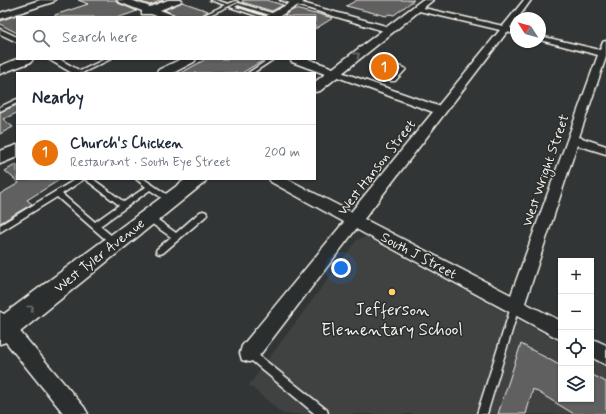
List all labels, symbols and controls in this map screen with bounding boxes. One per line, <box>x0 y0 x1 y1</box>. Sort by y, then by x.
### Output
north arrow <box>510 12 546 48</box>
search box <box>16 16 316 60</box>
icon: search <box>30 27 52 49</box>
text: Search here <box>62 28 138 48</box>
pin: 1 <box>371 52 397 82</box>
one-way arrow <box>352 53 359 60</box>
text: Nearby <box>32 87 84 109</box>
street label: West Wright Street <box>518 111 575 229</box>
street label: West Hanson Street <box>334 116 420 219</box>
text: Church's Chicken <box>70 134 183 154</box>
text: 1 <box>42 144 48 161</box>
text: 200 m <box>265 144 300 161</box>
text: Restaurant · South Eye Street <box>70 154 230 171</box>
street label: West Tyler Avenue <box>51 215 149 297</box>
street label: South J Street <box>377 228 460 283</box>
your location <box>331 258 351 278</box>
map controls <box>558 258 594 402</box>
button: + <box>558 258 594 294</box>
marker: Jefferson Elementary School <box>387 287 397 297</box>
button: − <box>558 294 594 330</box>
place label: Jefferson Elementary School <box>321 299 463 341</box>
one-way arrow <box>26 306 33 313</box>
button: locate <box>558 330 594 366</box>
button: layers <box>558 366 594 402</box>

